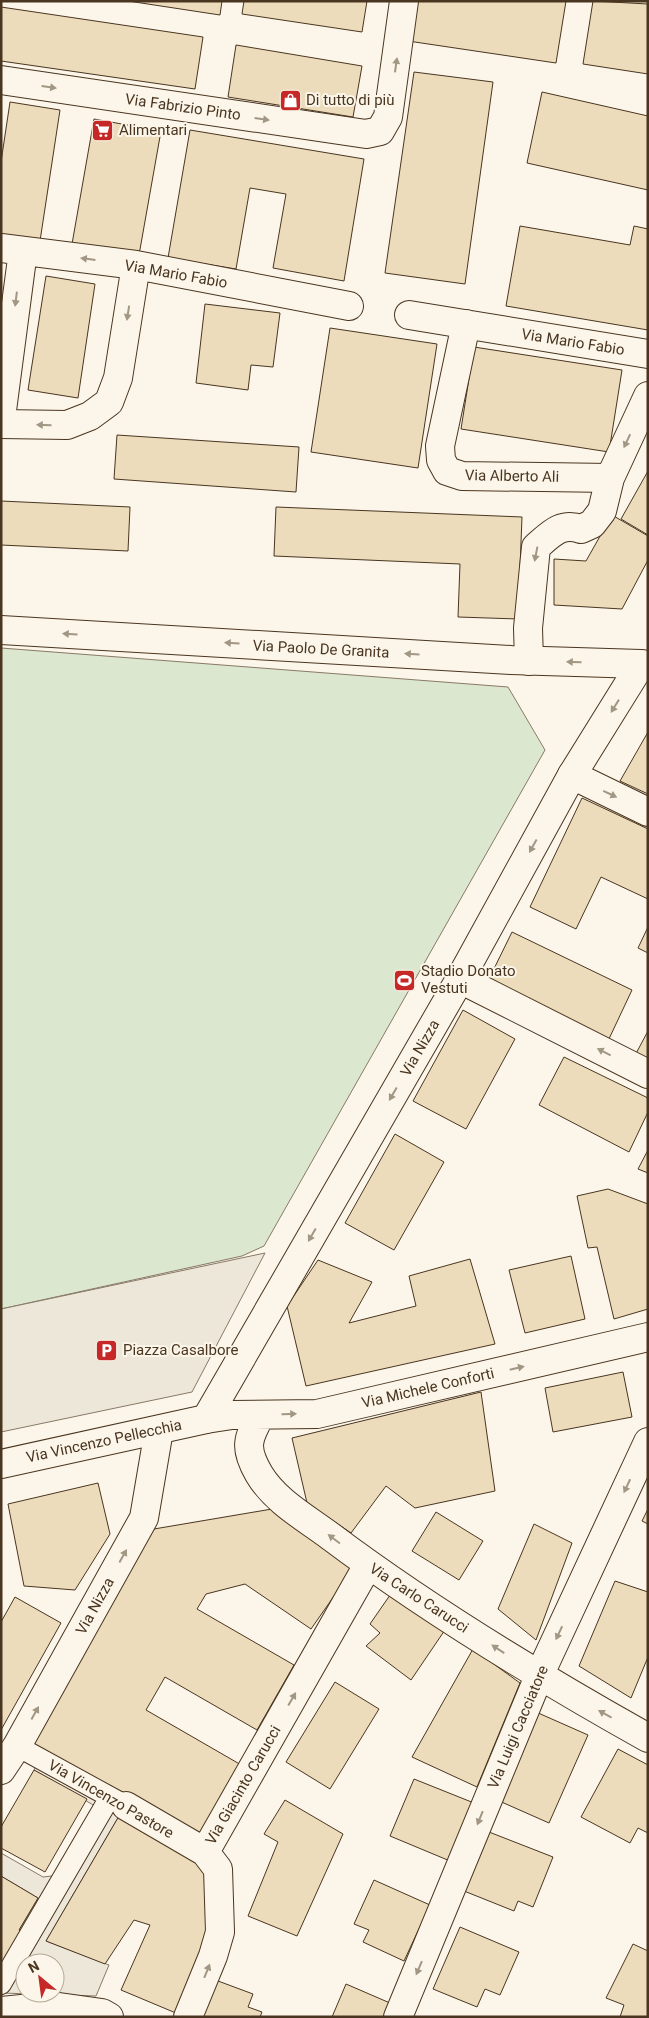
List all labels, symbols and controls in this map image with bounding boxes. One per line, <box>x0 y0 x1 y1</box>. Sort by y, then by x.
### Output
one-way arrow <box>392 57 400 73</box>
one-way arrow <box>42 83 58 91</box>
shop icon: Di tutto di più <box>278 88 302 112</box>
street label: Via Fabrizio Pinto <box>124 90 242 124</box>
place label: Di tutto di più <box>306 91 395 109</box>
one-way arrow <box>254 115 270 123</box>
supermarket icon: Alimentari <box>91 118 115 142</box>
place label: Alimentari <box>119 121 187 139</box>
one-way arrow <box>79 255 95 263</box>
street label: Via Mario Fabio <box>123 256 229 292</box>
one-way arrow <box>12 292 20 308</box>
one-way arrow <box>124 306 132 322</box>
street label: Via Mario Fabio <box>520 325 626 359</box>
one-way arrow <box>36 421 52 429</box>
one-way arrow <box>623 434 631 448</box>
street label: Via Alberto Ali <box>465 466 559 486</box>
one-way arrow <box>532 546 540 561</box>
one-way arrow <box>62 630 78 638</box>
street label: Via Paolo De Granita <box>252 636 390 662</box>
one-way arrow <box>224 639 240 647</box>
one-way arrow <box>404 649 420 657</box>
one-way arrow <box>566 658 582 666</box>
one-way arrow <box>610 699 619 712</box>
one-way arrow <box>603 790 617 798</box>
one-way arrow <box>529 839 537 853</box>
place label: Stadio Donato Vestuti <box>421 962 516 997</box>
sports icon: Stadio Donato Vestuti <box>393 968 417 992</box>
street label: Via Nizza <box>397 1016 443 1080</box>
one-way arrow <box>597 1048 611 1056</box>
one-way arrow <box>389 1087 397 1102</box>
one-way arrow <box>307 1229 316 1242</box>
parking icon: Piazza Casalbore <box>95 1338 119 1362</box>
place label: Piazza Casalbore <box>123 1341 238 1359</box>
street label: Via Michele Conforti <box>360 1364 496 1412</box>
one-way arrow <box>509 1364 524 1372</box>
one-way arrow <box>282 1410 298 1418</box>
street label: Via Vincenzo Pellecchia <box>25 1416 183 1466</box>
one-way arrow <box>623 1479 631 1493</box>
one-way arrow <box>328 1534 341 1545</box>
one-way arrow <box>119 1549 127 1563</box>
street label: Via Carlo Carucci <box>366 1559 472 1637</box>
street label: Via Nizza <box>72 1574 118 1638</box>
one-way arrow <box>555 1626 563 1640</box>
one-way arrow <box>492 1644 505 1654</box>
street label: Via Luigi Cacciatore <box>484 1663 552 1791</box>
one-way arrow <box>288 1691 296 1706</box>
one-way arrow <box>31 1707 40 1720</box>
one-way arrow <box>598 1710 612 1718</box>
street label: Via Giacinto Carucci <box>202 1722 284 1848</box>
street label: Via Vincenzo Pastore <box>45 1756 177 1842</box>
one-way arrow <box>476 1810 483 1825</box>
north arrow <box>15 1953 65 2003</box>
text: N <box>25 1957 42 1976</box>
one-way arrow <box>414 1961 422 1975</box>
one-way arrow <box>203 1964 211 1979</box>

